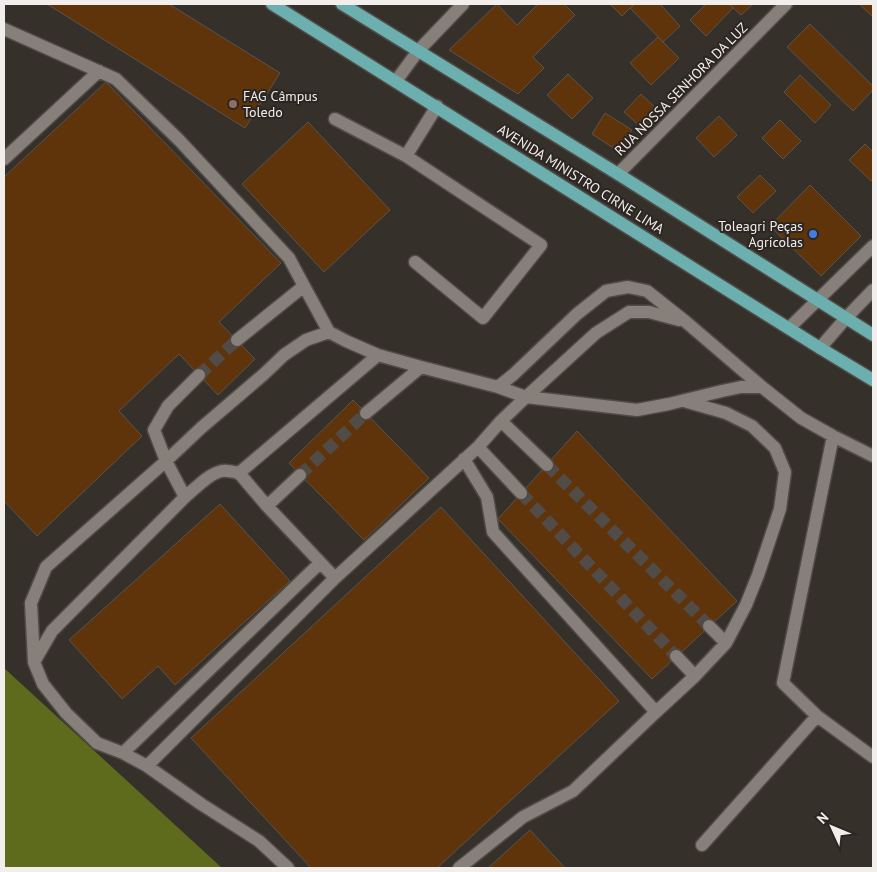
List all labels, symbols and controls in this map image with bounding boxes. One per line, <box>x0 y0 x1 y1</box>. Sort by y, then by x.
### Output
street label: RUA NOSSA SENHORA DA LUZ <box>611 18 752 159</box>
place label: FAG Câmpus Toledo <box>243 87 318 121</box>
marker: FAG Câmpus Toledo <box>227 98 239 110</box>
street label: AVENIDA MINISTRO CIRNE LIMA <box>494 120 668 238</box>
place label: Toleagri Peças Agrícolas <box>718 217 803 251</box>
marker: Toleagri Peças Agrícolas <box>807 228 819 240</box>
north arrow <box>807 802 857 852</box>
text: N <box>813 808 832 828</box>

